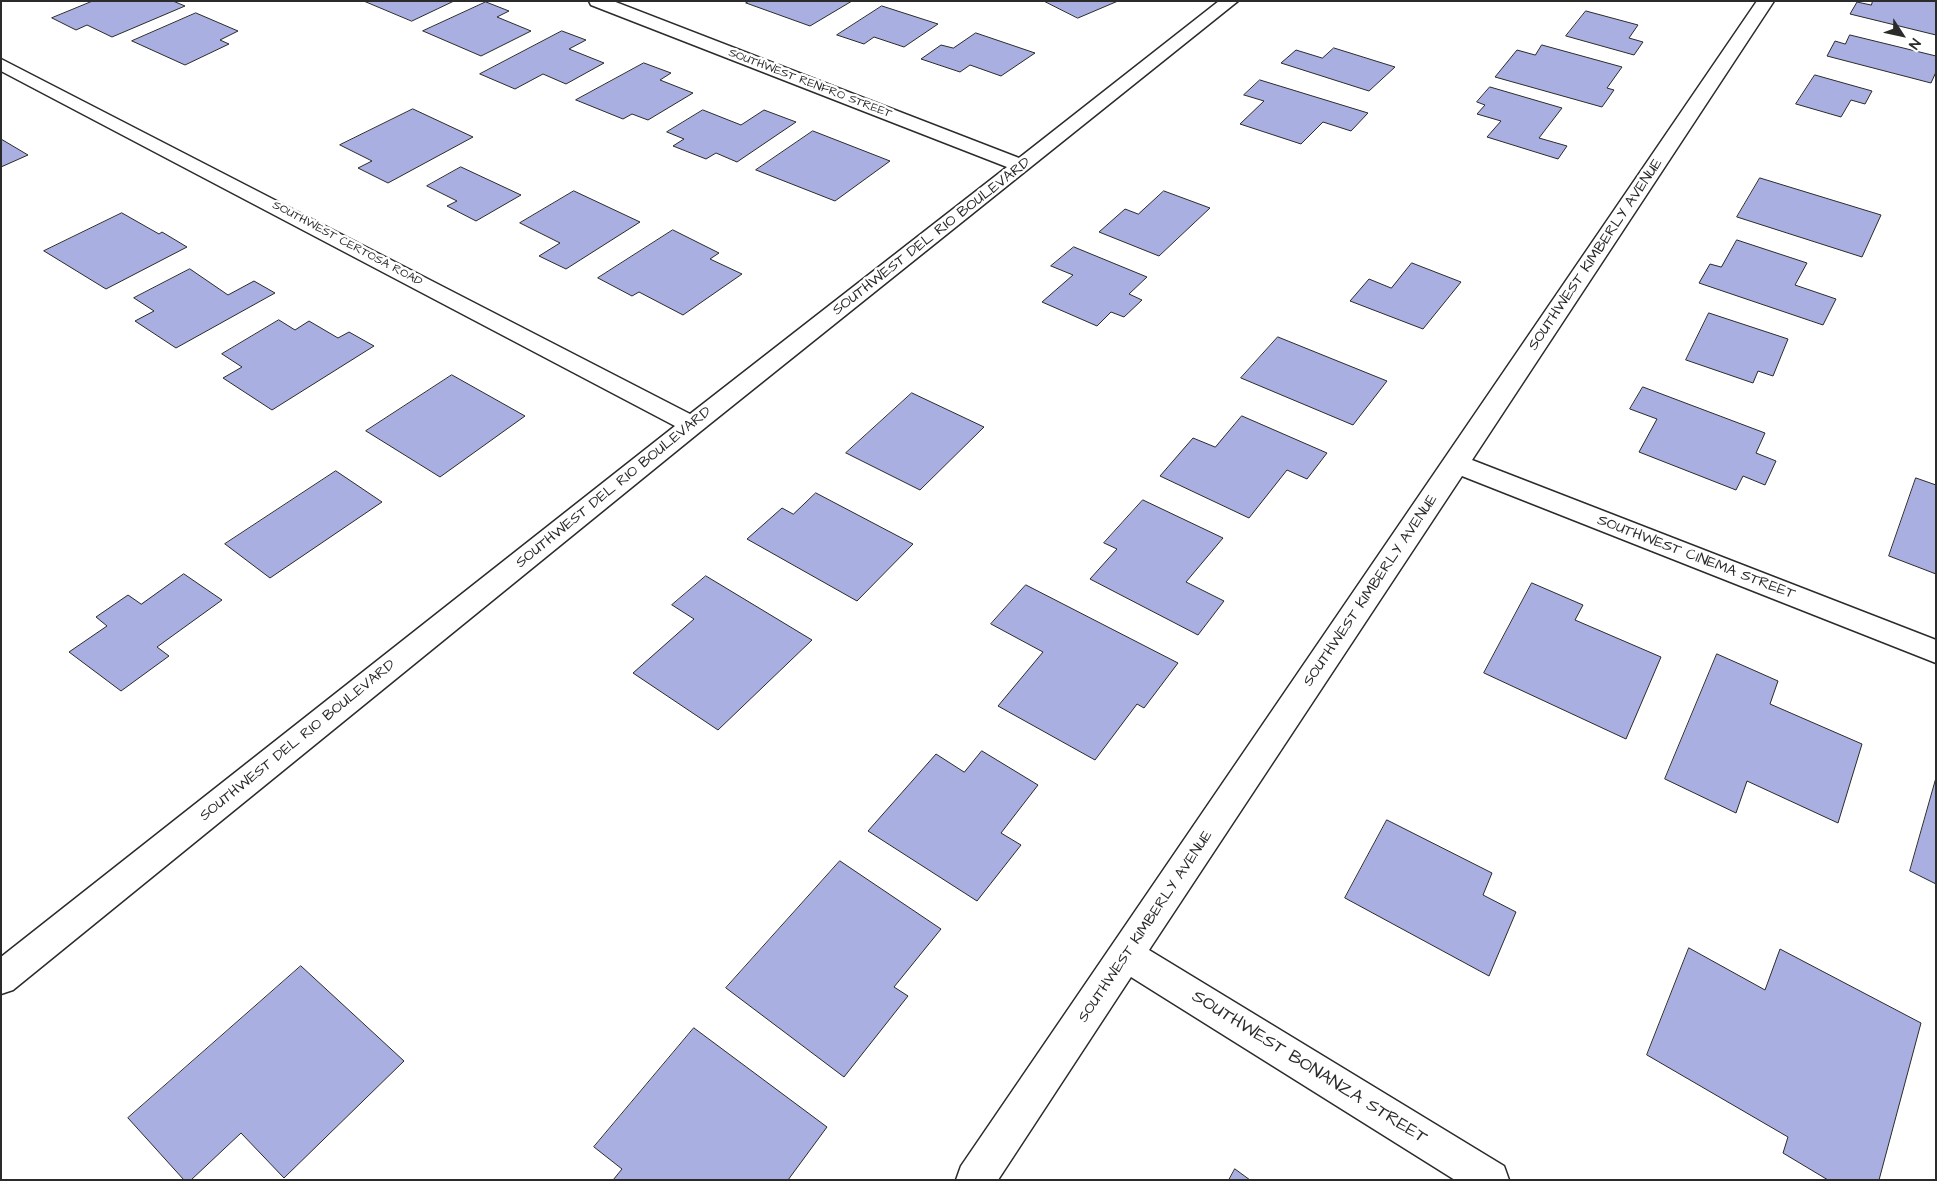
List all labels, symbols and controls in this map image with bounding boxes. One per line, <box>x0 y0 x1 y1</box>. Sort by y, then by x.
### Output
north arrow <box>1877 10 1927 60</box>
text: N <box>1904 34 1925 53</box>
street label: SOUTHWEST RENFRO STREET <box>726 46 894 122</box>
street label: SOUTHWEST DEL RIO BOULEVARD <box>829 154 1035 320</box>
street label: SOUTHWEST KIMBERLY AVENUE <box>1525 156 1667 354</box>
street label: SOUTHWEST CERTOSA ROAD <box>270 198 424 290</box>
street label: SOUTHWEST DEL RIO BOULEVARD <box>513 403 715 573</box>
street label: SOUTHWEST KIMBERLY AVENUE <box>1300 492 1442 690</box>
street label: SOUTHWEST CINEMA STREET <box>1595 512 1797 604</box>
street label: SOUTHWEST DEL RIO BOULEVARD <box>197 656 399 826</box>
street label: SOUTHWEST KIMBERLY AVENUE <box>1075 828 1217 1026</box>
street label: SOUTHWEST BONANZA STREET <box>1187 986 1431 1150</box>

